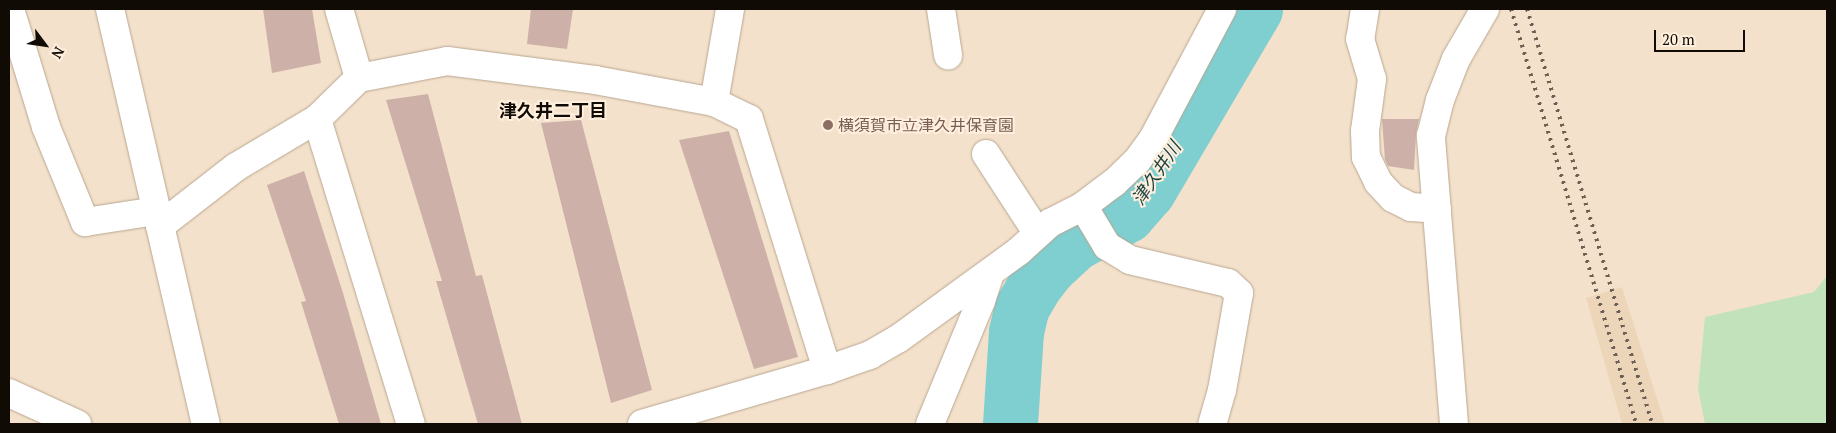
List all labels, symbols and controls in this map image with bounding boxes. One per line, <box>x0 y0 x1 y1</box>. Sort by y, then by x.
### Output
north arrow <box>20 20 70 70</box>
scale bar <box>1656 20 1747 52</box>
text: 20 m <box>1662 29 1695 49</box>
text: N <box>47 44 69 62</box>
district label: 津久井二丁目 <box>499 99 607 121</box>
place label: 横須賀市立津久井保育園 <box>838 115 1014 135</box>
marker: 横須賀市立津久井保育園 <box>822 119 834 131</box>
water label: 津久井川 <box>1127 137 1185 209</box>

